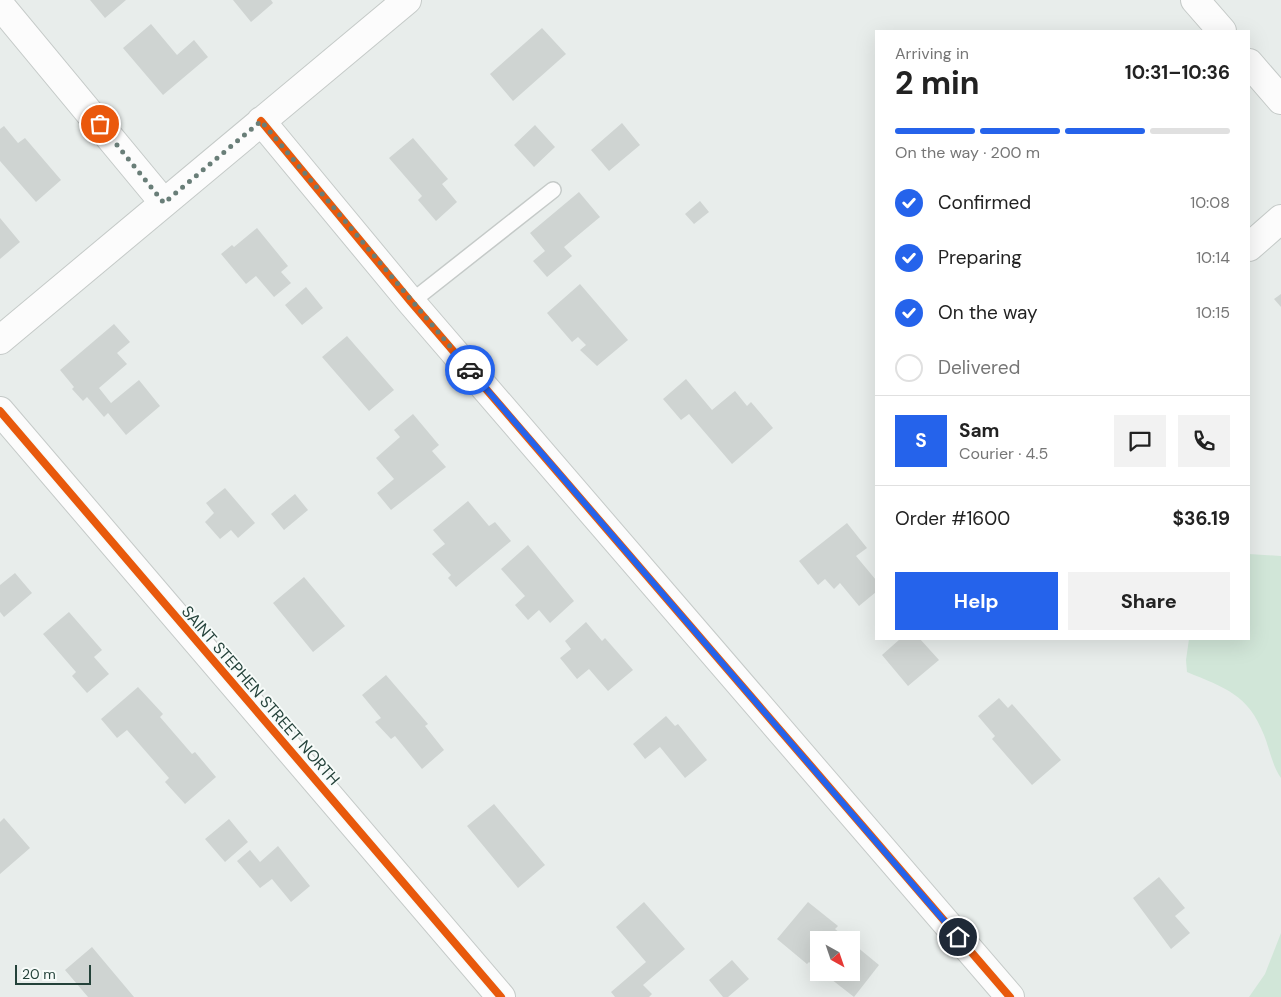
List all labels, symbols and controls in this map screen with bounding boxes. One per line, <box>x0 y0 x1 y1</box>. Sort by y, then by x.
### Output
text: Arriving in <box>895 43 969 64</box>
text: 10:31–10:36 <box>1125 60 1230 85</box>
text: 2 min <box>895 62 980 104</box>
pin <box>79 103 121 145</box>
icon: bag <box>86 110 114 138</box>
text: On the way · 200 m <box>895 142 1040 163</box>
icon: check <box>895 189 923 217</box>
text: Confirmed <box>938 190 1031 215</box>
text: 10:08 <box>1190 192 1230 213</box>
icon: check <box>895 244 923 272</box>
text: Preparing <box>938 245 1022 270</box>
text: 10:14 <box>1196 247 1230 268</box>
icon: check <box>895 299 923 327</box>
text: On the way <box>938 300 1038 325</box>
text: 10:15 <box>1196 302 1230 323</box>
courier <box>445 345 495 395</box>
text: Delivered <box>938 355 1020 380</box>
icon: car <box>456 356 484 384</box>
button: chat <box>1114 415 1166 467</box>
button: phone <box>1178 415 1230 467</box>
text: Sam <box>959 418 1000 443</box>
text: S <box>915 428 927 453</box>
text: Courier · 4.5 <box>959 443 1048 464</box>
text: Order #1600 <box>895 506 1010 531</box>
text: $36.19 <box>1173 506 1230 531</box>
button: Help <box>895 572 1058 630</box>
button: Share <box>1068 572 1230 630</box>
street label: SAINT STEPHEN STREET NORTH <box>177 601 344 789</box>
pin <box>937 916 979 958</box>
icon: home <box>944 923 972 951</box>
north arrow <box>810 931 860 981</box>
map controls <box>810 931 860 981</box>
scale bar <box>15 962 91 985</box>
text: 20 m <box>22 965 56 983</box>

